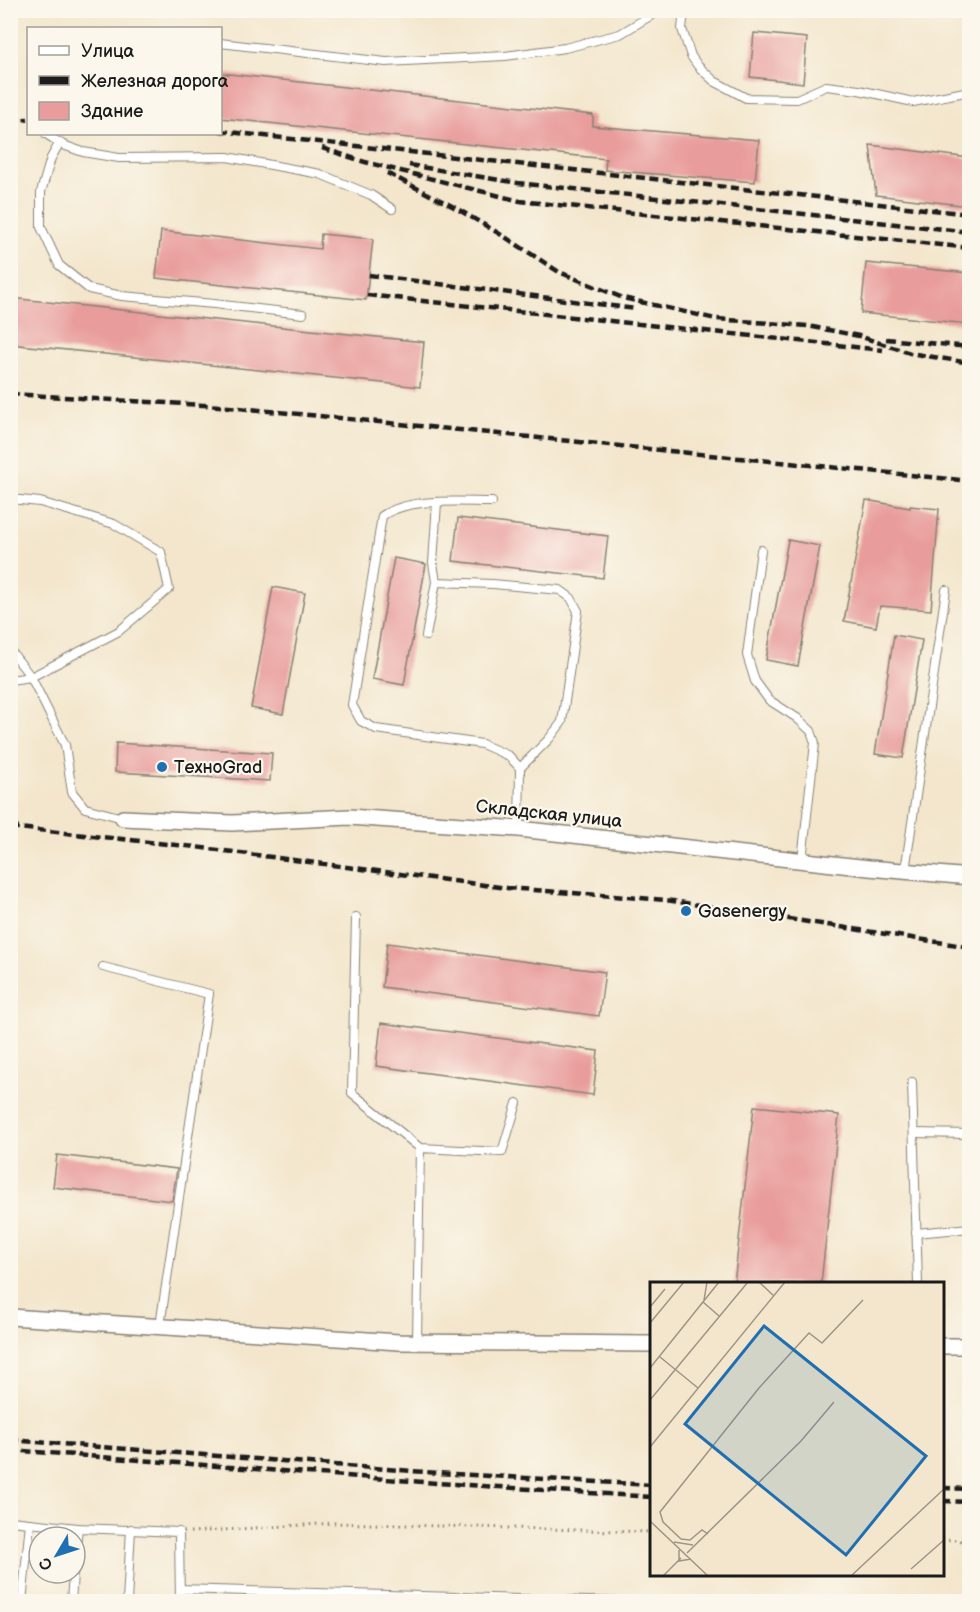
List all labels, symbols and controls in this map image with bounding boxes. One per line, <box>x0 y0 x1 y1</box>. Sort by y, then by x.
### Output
legend <box>27 27 222 135</box>
text: Улица <box>81 41 135 62</box>
text: Железная дорога <box>81 71 229 92</box>
text: Здание <box>81 101 143 122</box>
place label: ТехноGrad <box>174 757 262 778</box>
marker: ТехноGrad <box>155 760 169 774</box>
street label: Складская улица <box>475 796 624 832</box>
place label: Gasenergy <box>698 901 788 922</box>
marker: Gasenergy <box>679 904 693 918</box>
inset map <box>650 1282 944 1576</box>
north arrow <box>27 1525 87 1585</box>
text: С <box>36 1553 57 1574</box>

